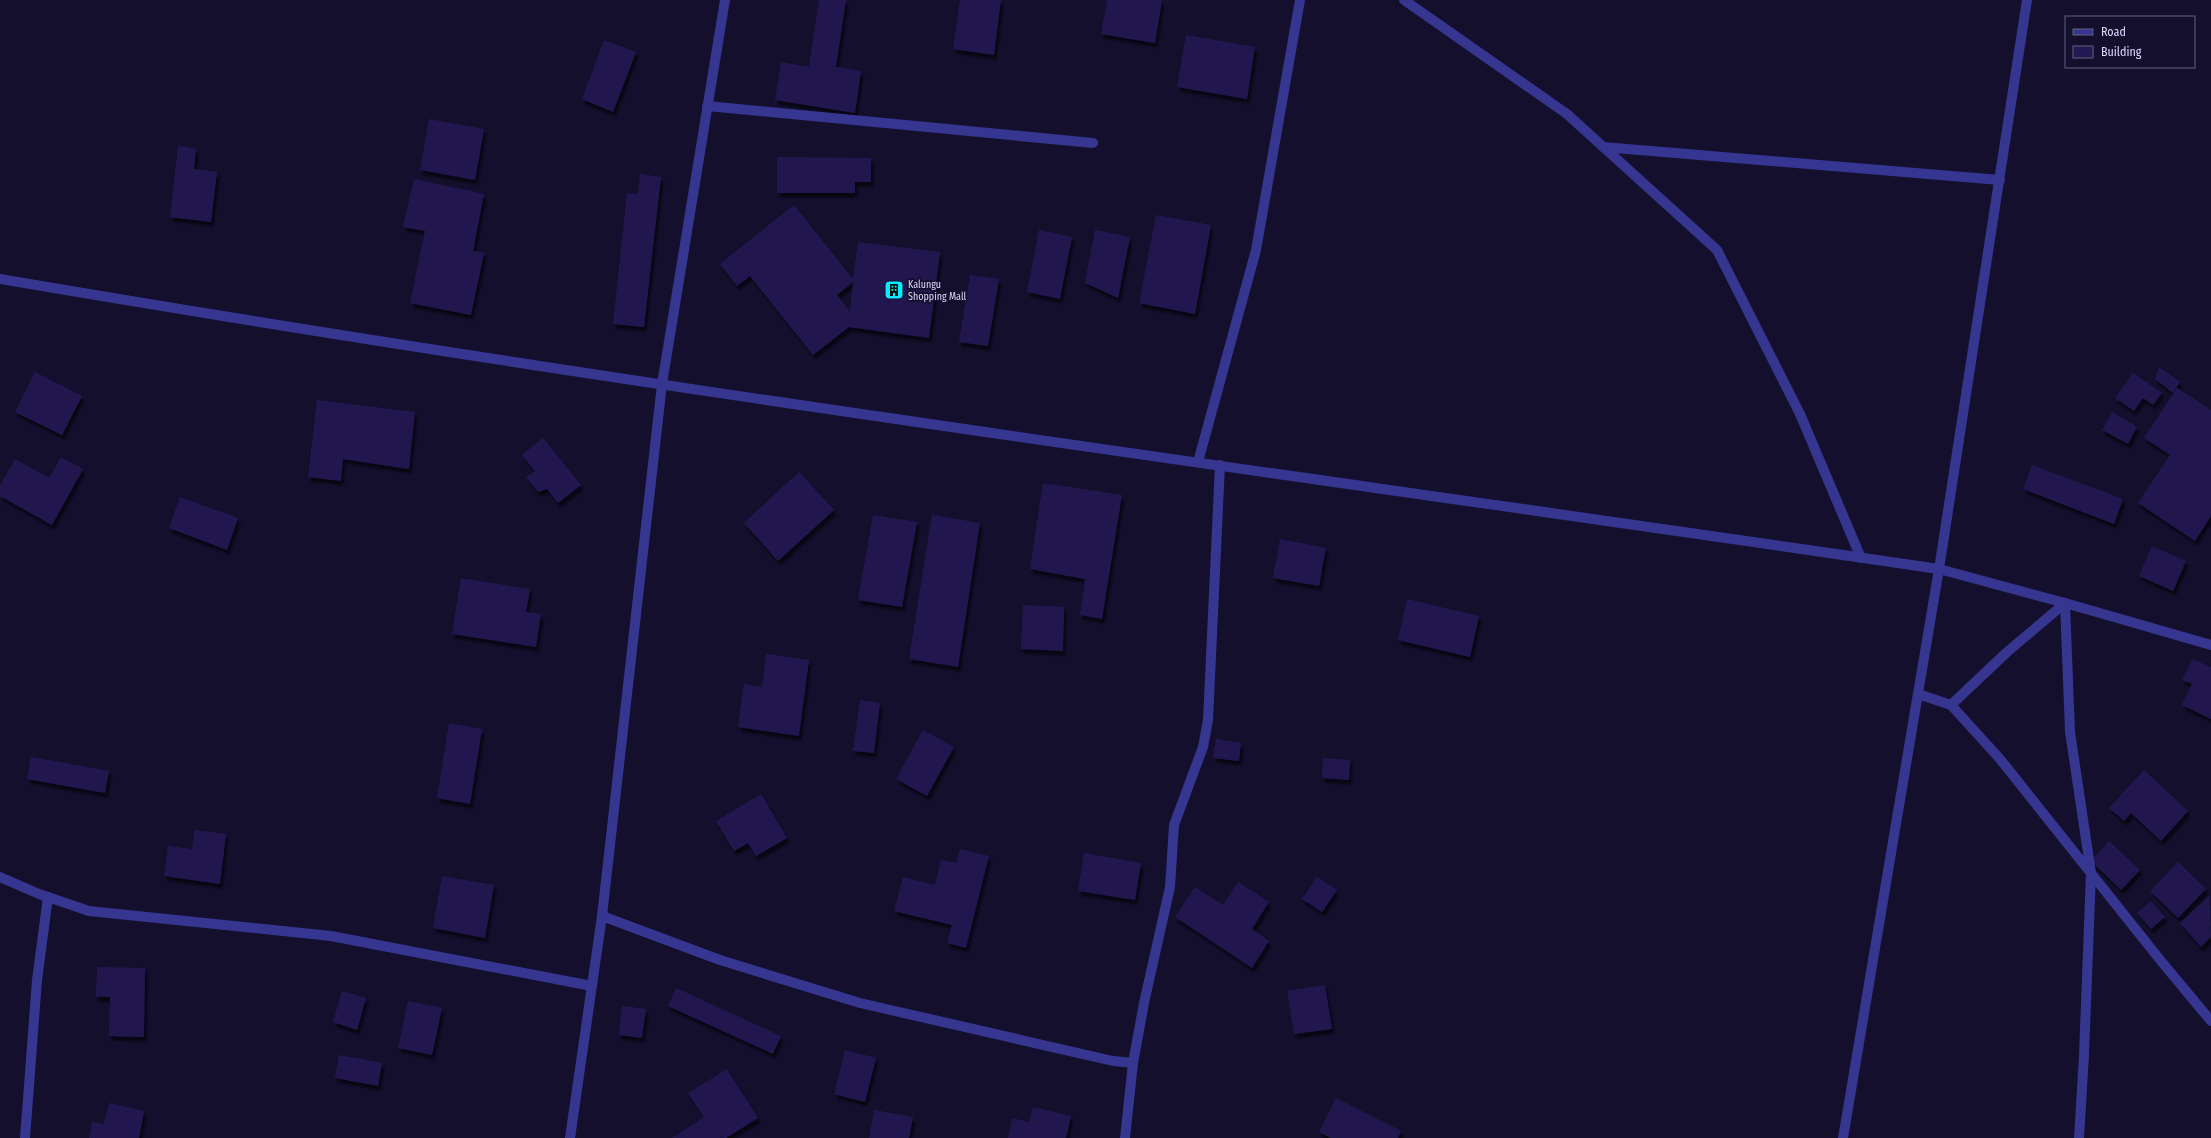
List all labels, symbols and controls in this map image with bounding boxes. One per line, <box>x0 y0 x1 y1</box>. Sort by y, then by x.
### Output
legend <box>2065 16 2195 68</box>
text: Road <box>2101 25 2126 39</box>
text: Building <box>2101 45 2142 59</box>
building icon: Kalungu Shopping Mall <box>883 279 905 301</box>
place label: Kalungu Shopping Mall <box>908 279 967 303</box>

